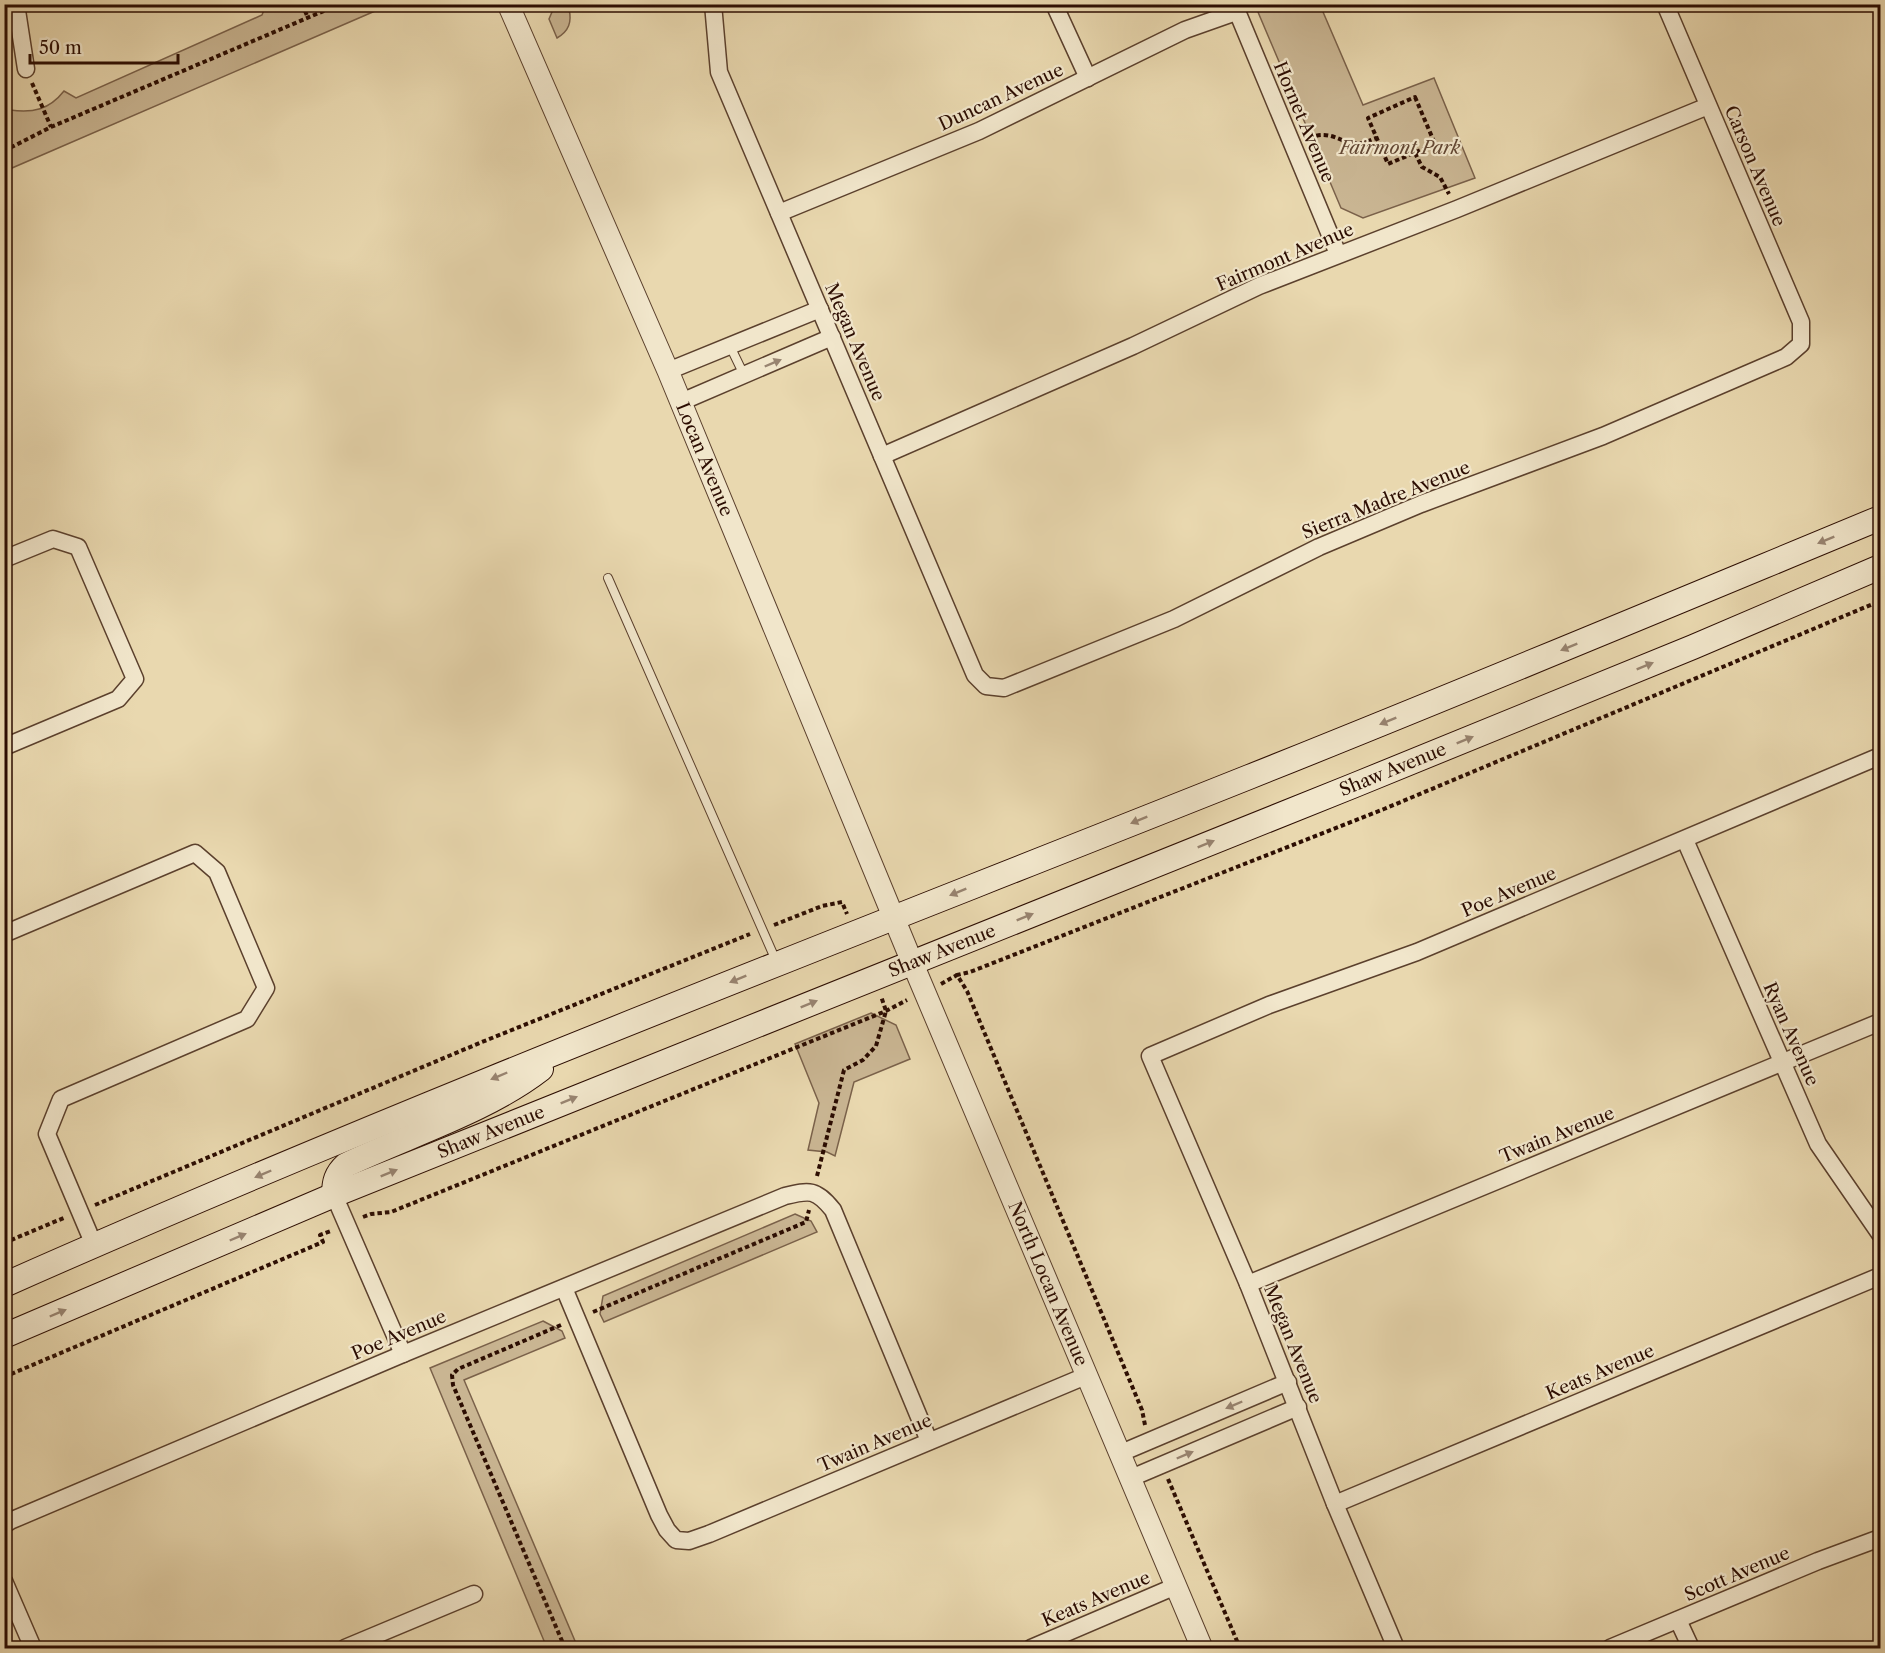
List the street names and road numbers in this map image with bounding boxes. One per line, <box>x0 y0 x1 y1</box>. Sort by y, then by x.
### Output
street label: Duncan Avenue <box>935 58 1067 136</box>
street label: Hornet Avenue <box>1269 58 1339 186</box>
street label: Carson Avenue <box>1720 102 1790 230</box>
street label: Fairmont Avenue <box>1213 218 1357 296</box>
street label: Megan Avenue <box>820 280 890 404</box>
street label: Locan Avenue <box>671 399 738 520</box>
street label: Sierra Madre Avenue <box>1299 456 1473 544</box>
street label: Shaw Avenue <box>1336 738 1450 801</box>
street label: Poe Avenue <box>1458 862 1560 922</box>
street label: Shaw Avenue <box>885 919 999 982</box>
street label: Ryan Avenue <box>1758 979 1824 1089</box>
street label: Shaw Avenue <box>434 1101 548 1163</box>
street label: Twain Avenue <box>1497 1102 1617 1168</box>
street label: North Locan Avenue <box>1003 1198 1093 1369</box>
street label: Megan Avenue <box>1259 1281 1327 1407</box>
street label: Poe Avenue <box>348 1305 450 1365</box>
street label: Keats Avenue <box>1543 1339 1657 1405</box>
street label: Twain Avenue <box>815 1409 935 1477</box>
street label: Scott Avenue <box>1681 1542 1793 1606</box>
street label: Keats Avenue <box>1039 1566 1153 1632</box>

